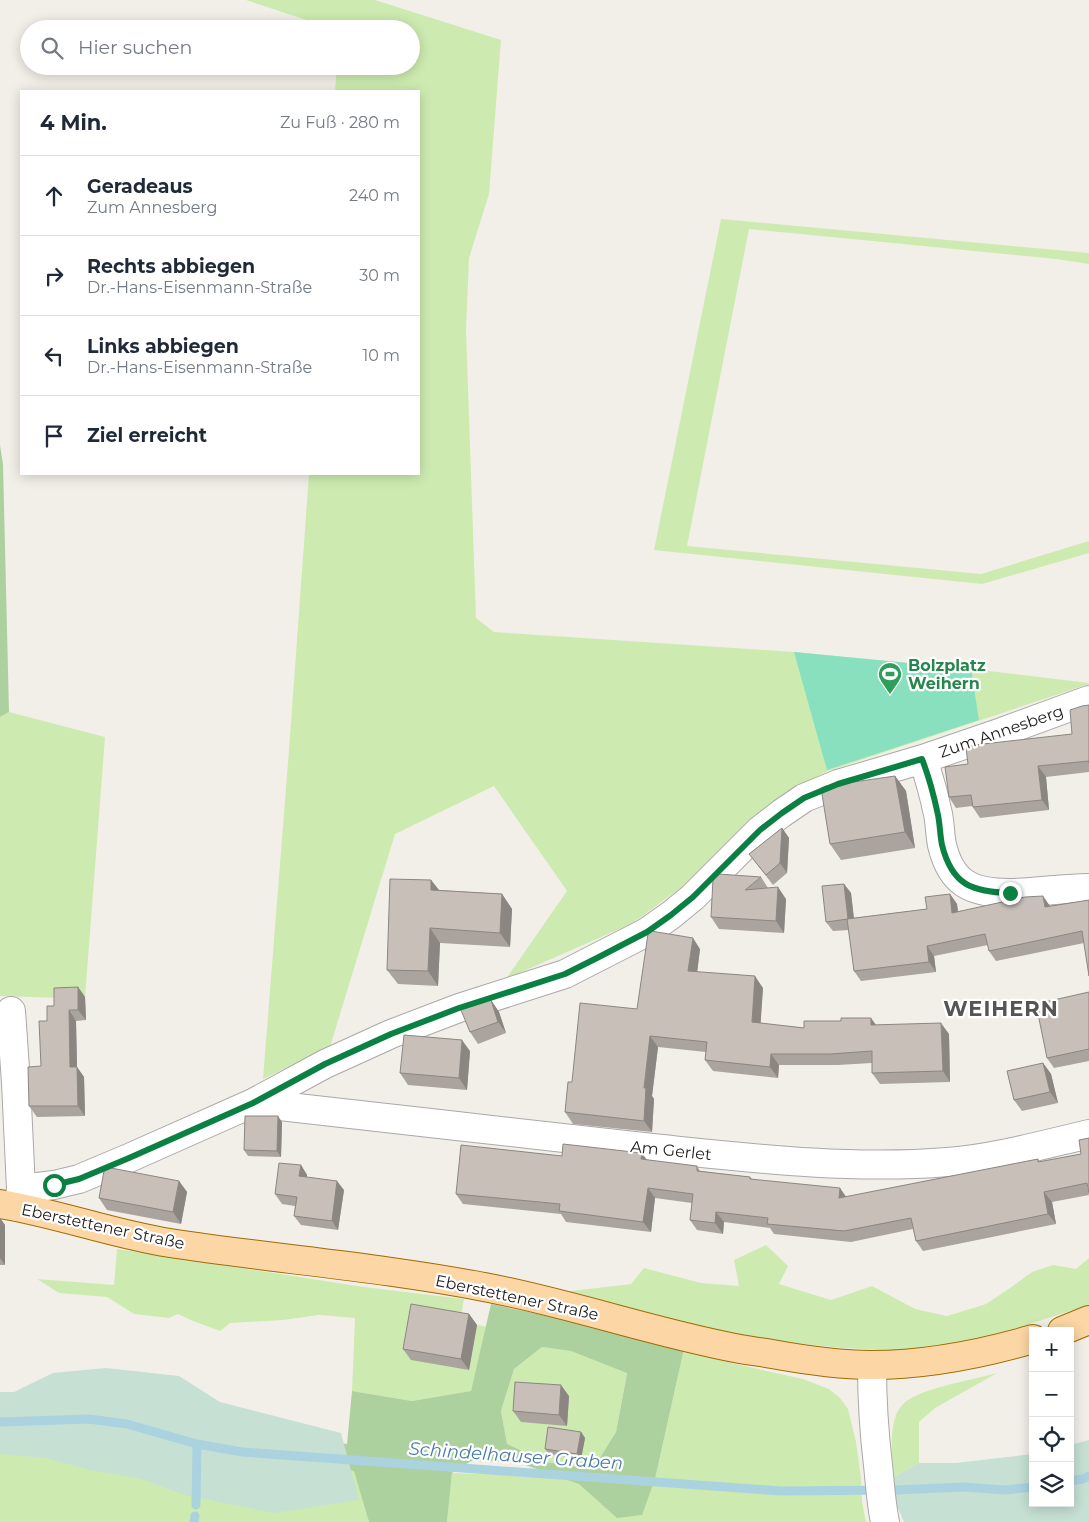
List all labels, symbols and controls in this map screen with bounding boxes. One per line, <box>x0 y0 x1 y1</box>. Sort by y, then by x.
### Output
search box <box>20 20 420 75</box>
icon: search <box>38 34 66 62</box>
text: Hier suchen <box>78 36 192 59</box>
text: 4 Min. <box>40 110 107 135</box>
text: Zu Fuß · 280 m <box>280 113 400 132</box>
text: Geradeaus <box>87 175 193 198</box>
icon: ahead <box>40 182 68 210</box>
text: 240 m <box>349 186 400 205</box>
text: Zum Annesberg <box>87 198 217 217</box>
text: Rechts abbiegen <box>87 255 255 278</box>
icon: right <box>40 262 68 290</box>
text: 30 m <box>359 266 400 285</box>
text: Dr.-Hans-Eisenmann-Straße <box>87 278 312 297</box>
text: Links abbiegen <box>87 335 239 358</box>
icon: left <box>40 342 68 370</box>
text: 10 m <box>362 346 400 365</box>
text: Dr.-Hans-Eisenmann-Straße <box>87 358 312 377</box>
icon: arrive <box>40 422 68 450</box>
text: Ziel erreicht <box>87 424 207 447</box>
place label: Bolzplatz Weihern <box>908 656 986 693</box>
sports icon: Bolzplatz Weihern <box>877 661 903 695</box>
street label: Zum Annesberg <box>936 701 1066 762</box>
route end <box>999 882 1022 905</box>
district label: WEIHERN <box>943 996 1059 1021</box>
street label: Am Gerlet <box>629 1137 713 1164</box>
route start <box>43 1174 66 1197</box>
street label: Eberstettener Straße <box>20 1200 186 1253</box>
street label: Eberstettener Straße <box>434 1271 600 1324</box>
map controls <box>1029 1327 1074 1507</box>
button: + <box>1029 1327 1074 1372</box>
button: − <box>1029 1372 1074 1417</box>
button: locate <box>1029 1417 1074 1462</box>
water label: Schindelhauser Graben <box>408 1438 624 1474</box>
button: layers <box>1029 1462 1074 1507</box>

